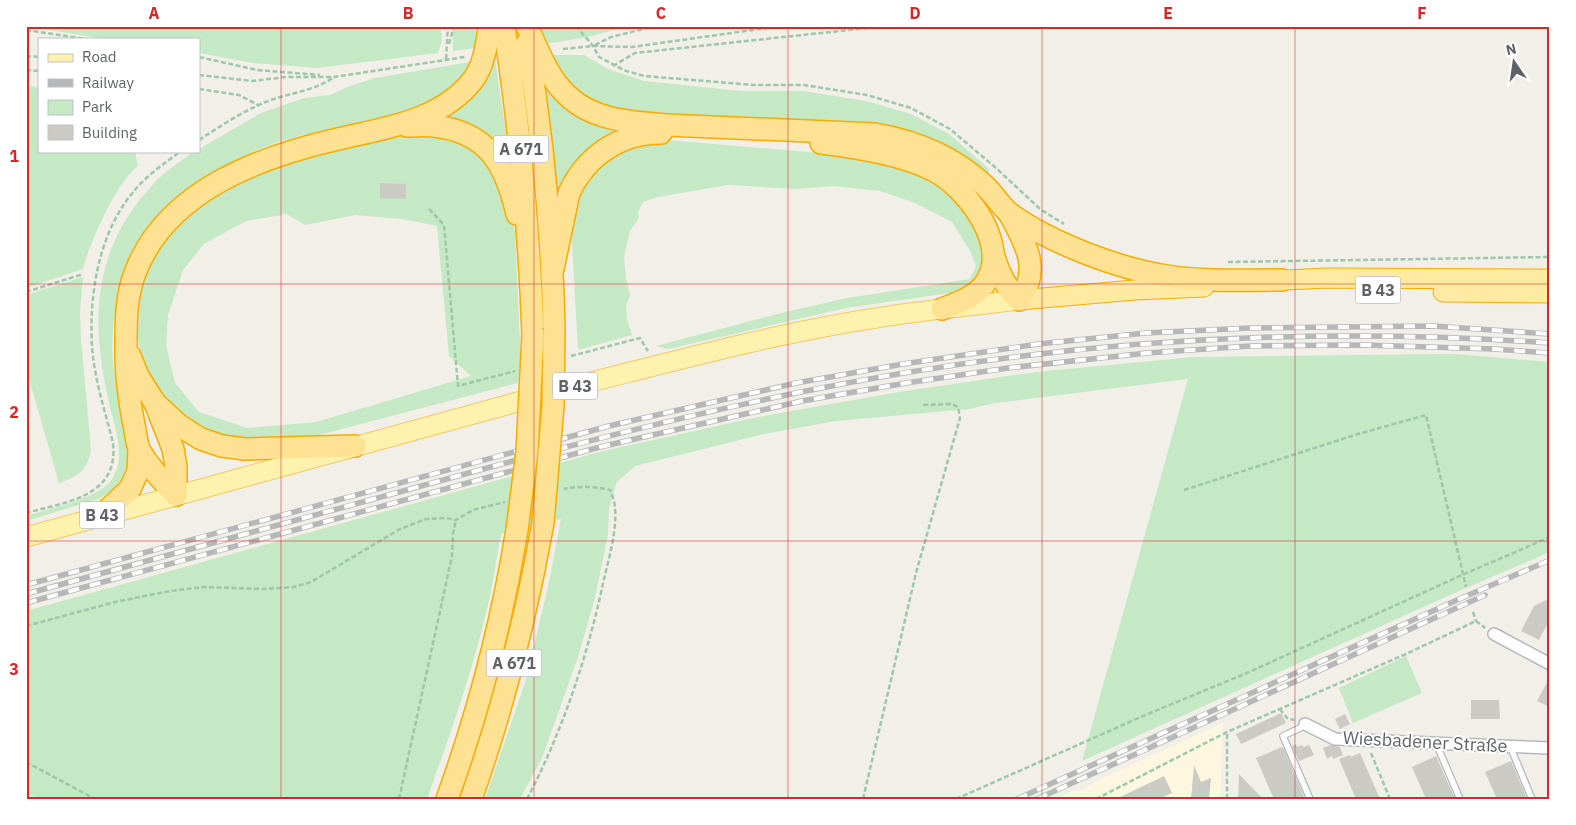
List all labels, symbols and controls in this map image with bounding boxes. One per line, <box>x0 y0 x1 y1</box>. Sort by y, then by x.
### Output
text: A <box>149 3 160 23</box>
text: B <box>403 3 414 23</box>
text: C <box>656 3 666 23</box>
text: D <box>909 3 921 23</box>
text: E <box>1163 3 1173 23</box>
text: F <box>1417 3 1427 23</box>
legend <box>38 38 200 152</box>
north arrow <box>1488 38 1538 88</box>
text: N <box>1504 39 1518 59</box>
text: Road <box>82 47 117 66</box>
text: Railway <box>82 73 135 92</box>
text: Park <box>82 97 112 116</box>
text: Building <box>82 123 137 142</box>
road number: A 671 <box>494 136 548 162</box>
text: 1 <box>9 146 19 166</box>
road number: B 43 <box>1356 276 1400 304</box>
road number: B 43 <box>552 372 598 400</box>
text: 2 <box>9 402 19 422</box>
road number: B 43 <box>80 502 124 528</box>
road number: A 671 <box>486 650 542 676</box>
text: 3 <box>9 659 19 679</box>
street label: Wiesbadener Straße <box>1342 726 1508 757</box>

